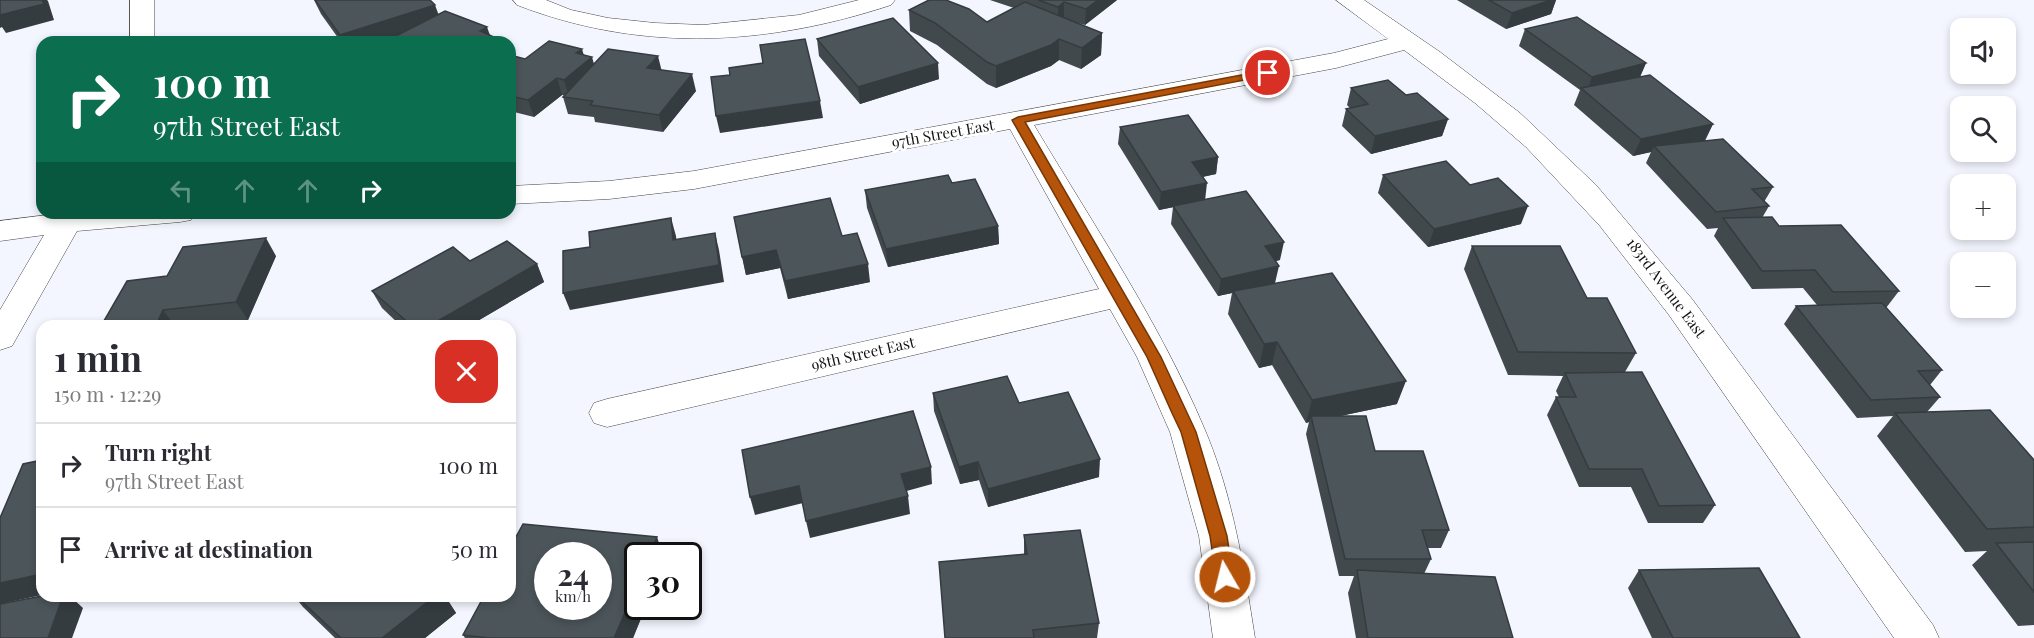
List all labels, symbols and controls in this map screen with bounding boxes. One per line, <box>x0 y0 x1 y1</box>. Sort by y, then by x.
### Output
map controls <box>1950 18 2016 318</box>
button: sound <box>1950 18 2016 84</box>
pin <box>1242 47 1293 98</box>
text: 100 m <box>153 53 271 109</box>
icon: arrive <box>1251 56 1284 89</box>
icon: right <box>54 60 132 138</box>
button: search <box>1950 96 2016 162</box>
text: 97th Street East <box>153 107 340 143</box>
street label: 97th Street East <box>890 114 996 152</box>
icon: left <box>165 174 198 207</box>
icon: ahead <box>228 174 261 207</box>
icon: ahead <box>291 174 324 207</box>
icon: right <box>354 174 387 207</box>
button: + <box>1950 174 2016 240</box>
street label: 183rd Avenue East <box>1623 233 1711 342</box>
button: − <box>1950 252 2016 318</box>
street label: 98th Street East <box>809 331 917 375</box>
text: 1 min <box>54 333 142 381</box>
button: close <box>435 340 498 403</box>
text: 150 m · 12:29 <box>54 380 162 407</box>
text: Turn right <box>105 437 211 467</box>
icon: right <box>54 449 87 482</box>
text: 100 m <box>438 450 498 480</box>
text: 97th Street East <box>105 467 244 494</box>
icon: arrive <box>54 533 87 566</box>
text: Arrive at destination <box>105 534 313 564</box>
text: 50 m <box>451 534 498 564</box>
speed limit sign: 30 <box>624 542 702 620</box>
position arrow <box>1193 545 1257 609</box>
text: 24 <box>557 554 589 594</box>
text: km/h <box>555 586 591 606</box>

